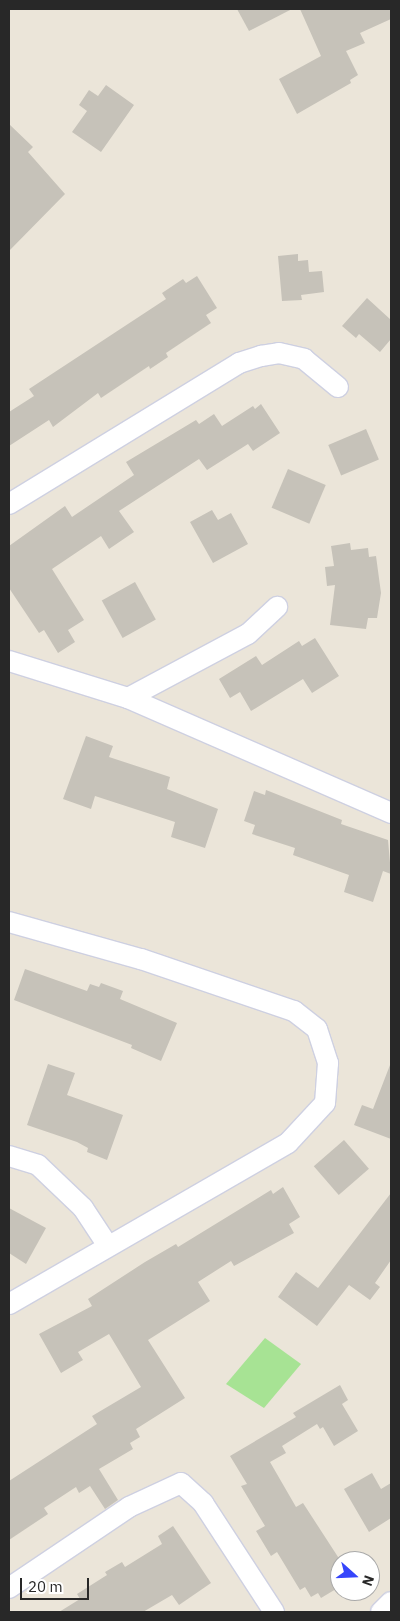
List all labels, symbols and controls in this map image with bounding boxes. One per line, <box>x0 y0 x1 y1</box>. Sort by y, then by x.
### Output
north arrow <box>330 1551 380 1601</box>
scale bar <box>22 1568 91 1600</box>
text: N <box>358 1573 378 1589</box>
text: 20 m <box>28 1577 63 1596</box>

